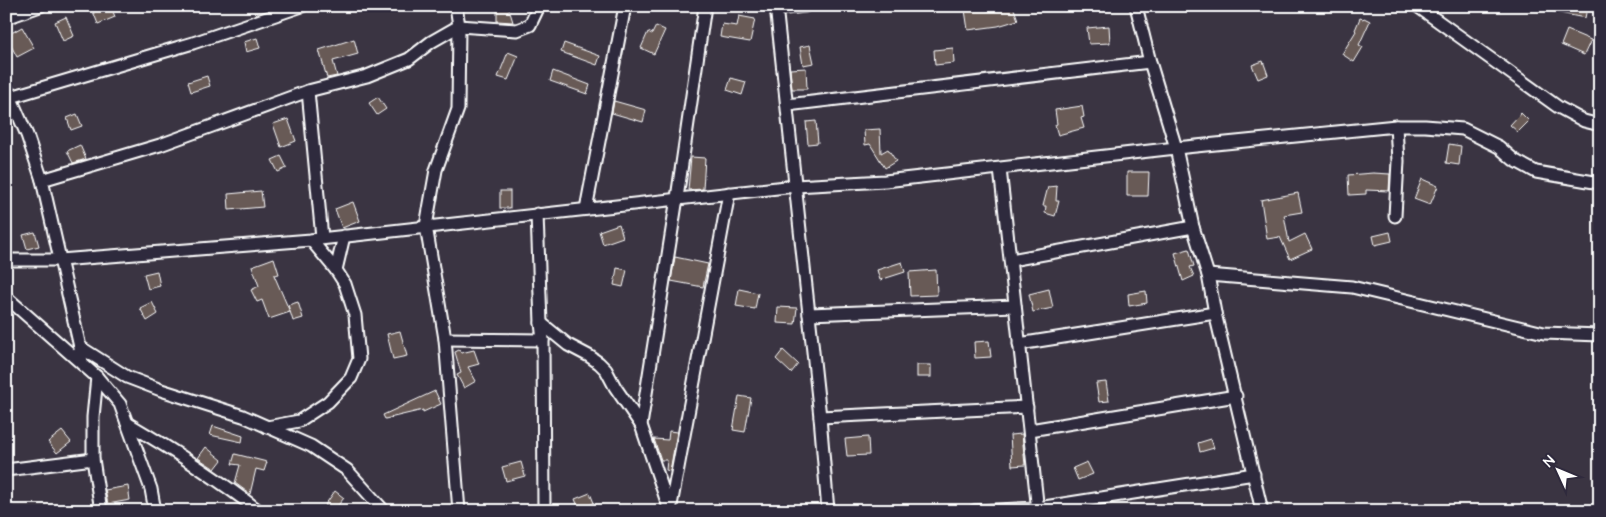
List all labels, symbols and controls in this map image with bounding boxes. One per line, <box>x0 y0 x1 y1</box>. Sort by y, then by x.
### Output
north arrow <box>1534 444 1584 494</box>
text: N <box>1539 451 1560 472</box>

